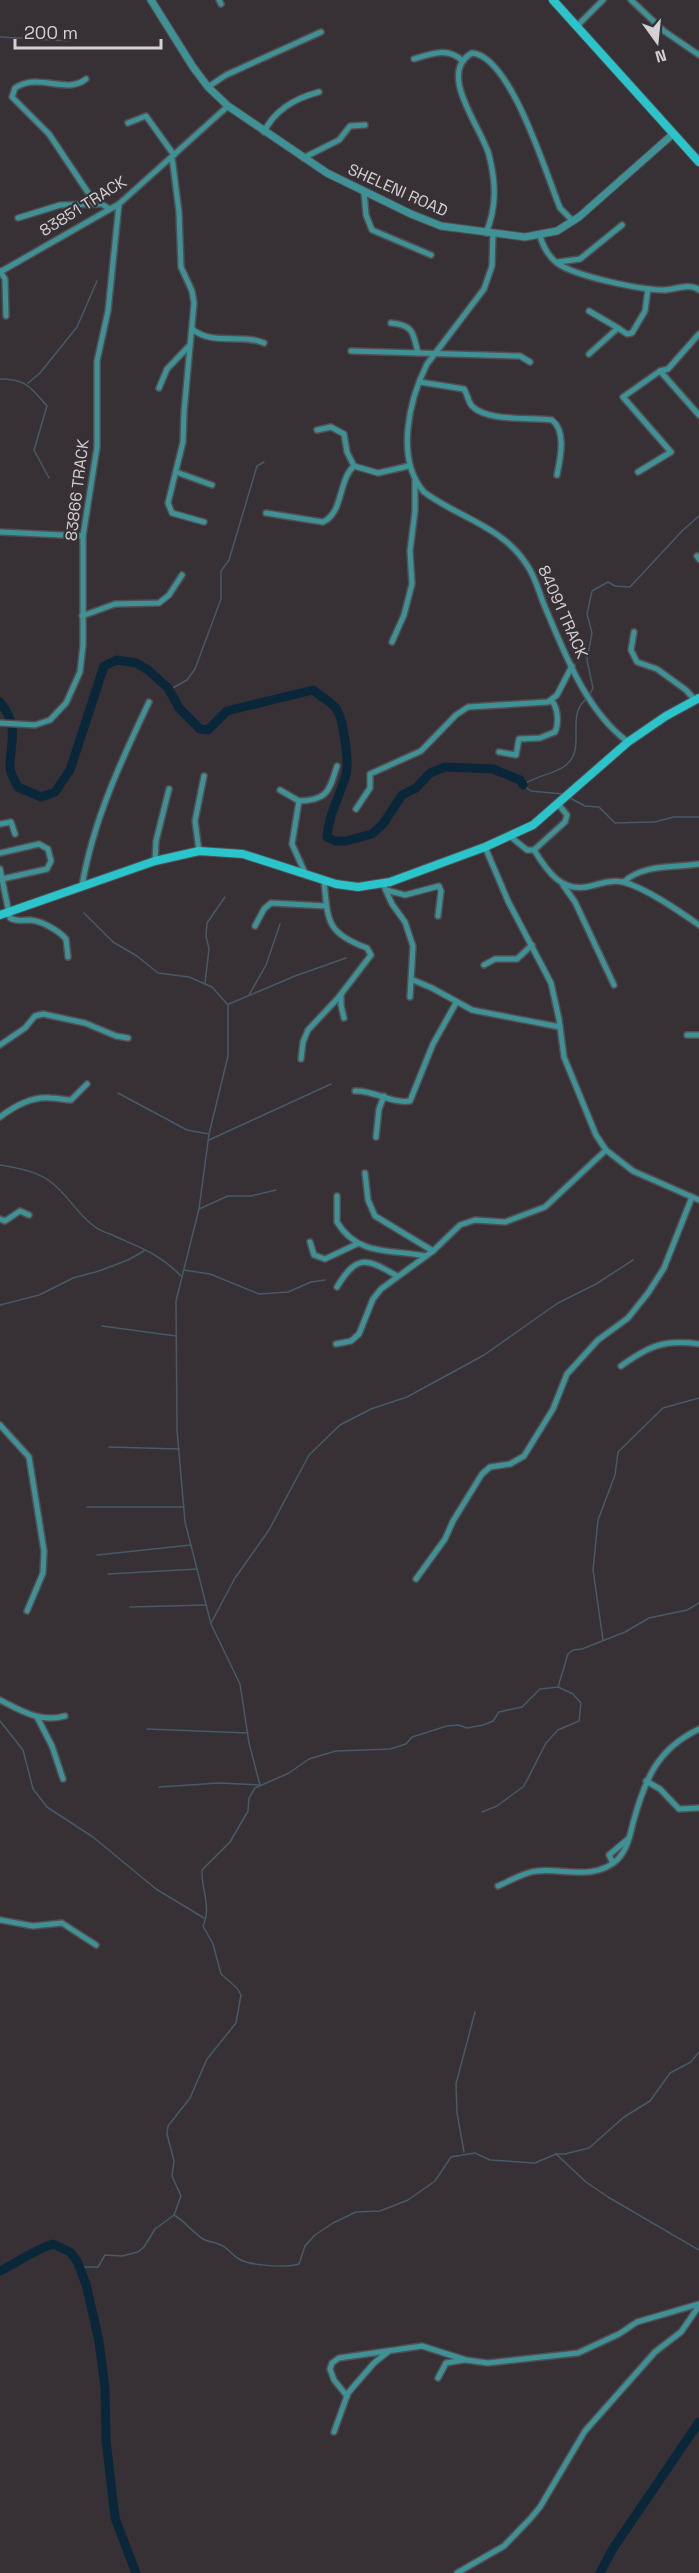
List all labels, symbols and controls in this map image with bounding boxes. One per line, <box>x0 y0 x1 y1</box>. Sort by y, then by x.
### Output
scale bar <box>15 12 160 50</box>
north arrow <box>627 12 687 72</box>
text: 200 m <box>24 21 78 44</box>
text: N <box>653 44 669 68</box>
street label: SHELENI ROAD <box>345 159 451 221</box>
street label: 83851 TRACK <box>36 171 131 241</box>
street label: 83866 TRACK <box>60 438 94 542</box>
street label: 84091 TRACK <box>533 562 593 662</box>

